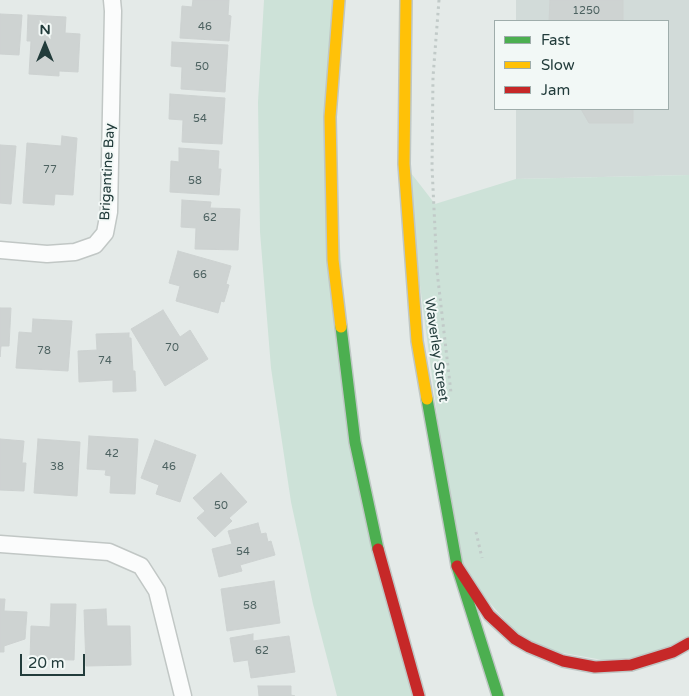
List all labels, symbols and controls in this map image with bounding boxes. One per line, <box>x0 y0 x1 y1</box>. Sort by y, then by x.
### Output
house number: 1250 <box>572 4 600 18</box>
north arrow <box>20 20 70 70</box>
house number: 46 <box>198 20 212 34</box>
legend <box>494 20 669 110</box>
text: N <box>39 21 51 38</box>
text: Fast <box>541 31 570 49</box>
text: Slow <box>541 56 575 74</box>
house number: 50 <box>195 60 209 74</box>
text: Jam <box>541 81 570 99</box>
house number: 54 <box>193 112 207 126</box>
street label: Brigantine Bay <box>97 123 119 221</box>
house number: 77 <box>43 163 57 177</box>
house number: 58 <box>188 174 202 188</box>
house number: 62 <box>203 211 217 225</box>
house number: 66 <box>193 268 207 282</box>
street label: Waverley Street <box>420 297 452 403</box>
house number: 70 <box>165 341 179 355</box>
house number: 78 <box>37 344 51 358</box>
house number: 74 <box>98 354 112 368</box>
house number: 42 <box>105 447 119 461</box>
house number: 38 <box>50 460 64 474</box>
house number: 46 <box>162 460 176 474</box>
house number: 50 <box>214 499 228 513</box>
house number: 54 <box>236 545 250 559</box>
house number: 58 <box>243 599 257 613</box>
scale bar <box>22 644 88 676</box>
house number: 62 <box>255 644 269 658</box>
text: 20 m <box>28 654 65 672</box>

